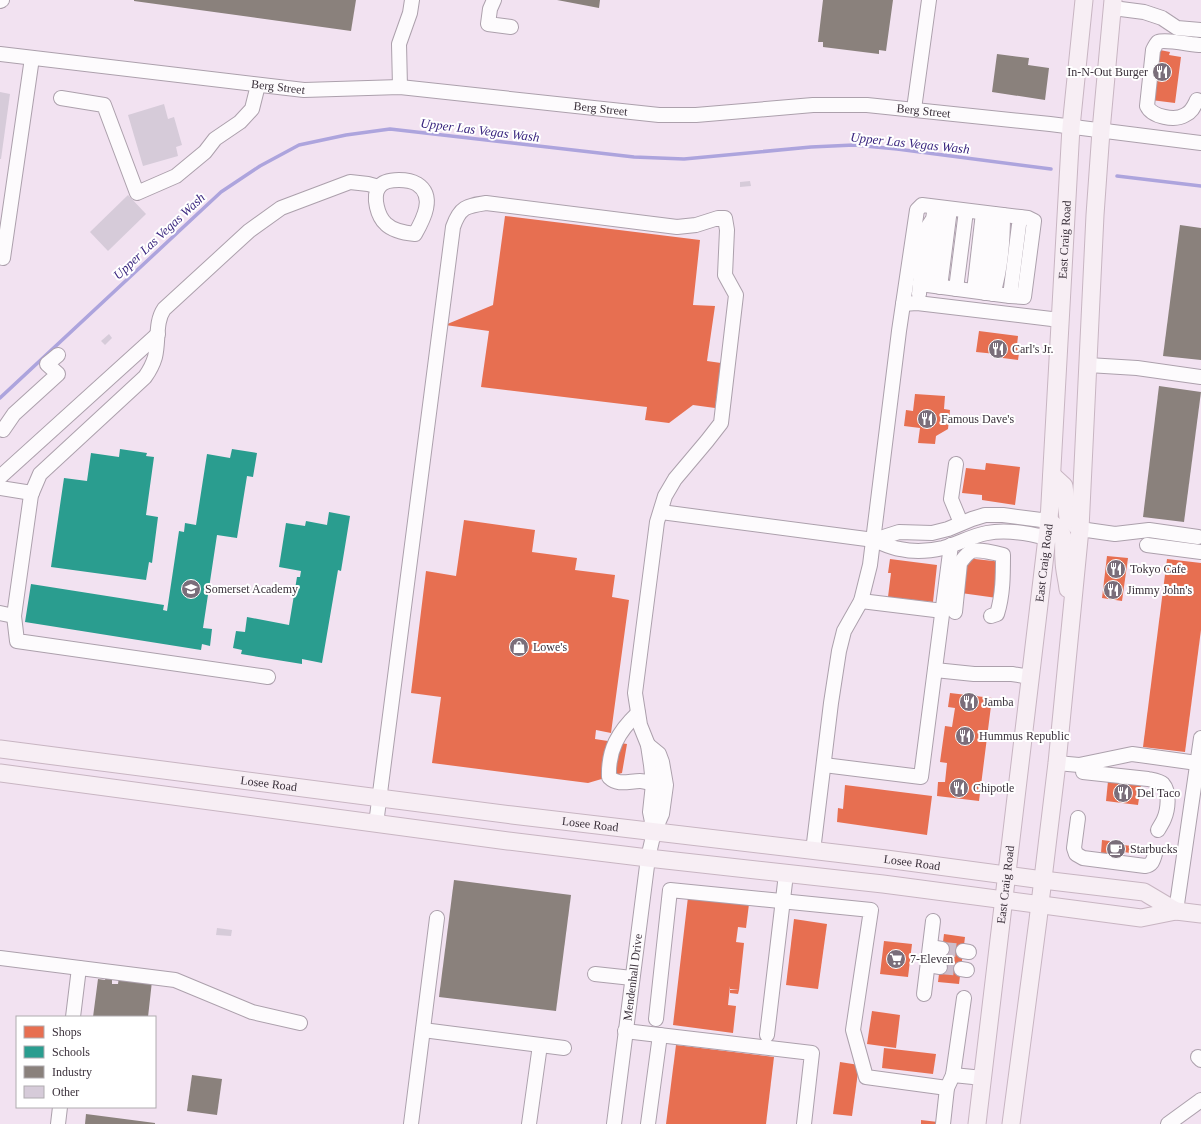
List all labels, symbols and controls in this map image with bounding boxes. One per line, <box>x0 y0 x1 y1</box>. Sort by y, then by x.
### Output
restaurant icon: In-N-Out Burger <box>1151 61 1173 83</box>
place label: In-N-Out Burger <box>1067 65 1148 79</box>
street label: Berg Street <box>250 77 306 97</box>
street label: Berg Street <box>573 99 629 119</box>
street label: Berg Street <box>896 101 952 121</box>
water label: Upper Las Vegas Wash <box>420 115 540 145</box>
water label: Upper Las Vegas Wash <box>850 129 970 157</box>
water label: Upper Las Vegas Wash <box>110 190 208 282</box>
street label: East Craig Road <box>1056 200 1074 279</box>
restaurant icon: Carl's Jr. <box>987 338 1009 360</box>
place label: Carl's Jr. <box>1012 342 1054 356</box>
restaurant icon: Famous Dave's <box>916 408 938 430</box>
place label: Famous Dave's <box>941 412 1014 426</box>
street label: East Craig Road <box>1032 523 1056 603</box>
restaurant icon: Tokyo Cafe <box>1105 558 1127 580</box>
place label: Tokyo Cafe <box>1130 562 1186 576</box>
school or university icon: Somerset Academy <box>180 578 202 600</box>
restaurant icon: Jimmy John's <box>1102 579 1124 601</box>
place label: Somerset Academy <box>205 582 298 596</box>
place label: Jimmy John's <box>1127 583 1193 597</box>
shop icon: Lowe's <box>508 636 530 658</box>
place label: Lowe's <box>533 640 567 654</box>
restaurant icon: Jamba <box>958 691 980 713</box>
place label: Jamba <box>983 695 1014 709</box>
restaurant icon: Hummus Republic <box>954 725 976 747</box>
place label: Hummus Republic <box>979 729 1069 743</box>
street label: Losee Road <box>240 773 298 794</box>
restaurant icon: Chipotle <box>948 777 970 799</box>
place label: Chipotle <box>973 781 1014 795</box>
restaurant icon: Del Taco <box>1112 782 1134 804</box>
place label: Del Taco <box>1137 786 1180 800</box>
street label: Losee Road <box>561 814 619 834</box>
cafe icon: Starbucks <box>1105 838 1127 860</box>
place label: Starbucks <box>1130 842 1178 856</box>
street label: East Craig Road <box>994 845 1017 925</box>
street label: Losee Road <box>883 852 941 873</box>
street label: Mendenhall Drive <box>620 933 645 1022</box>
supermarket icon: 7-Eleven <box>885 948 907 970</box>
place label: 7-Eleven <box>910 952 953 966</box>
legend <box>16 1016 156 1108</box>
text: Shops <box>52 1025 82 1039</box>
text: Schools <box>52 1045 90 1059</box>
text: Industry <box>52 1065 92 1079</box>
text: Other <box>52 1085 79 1099</box>

